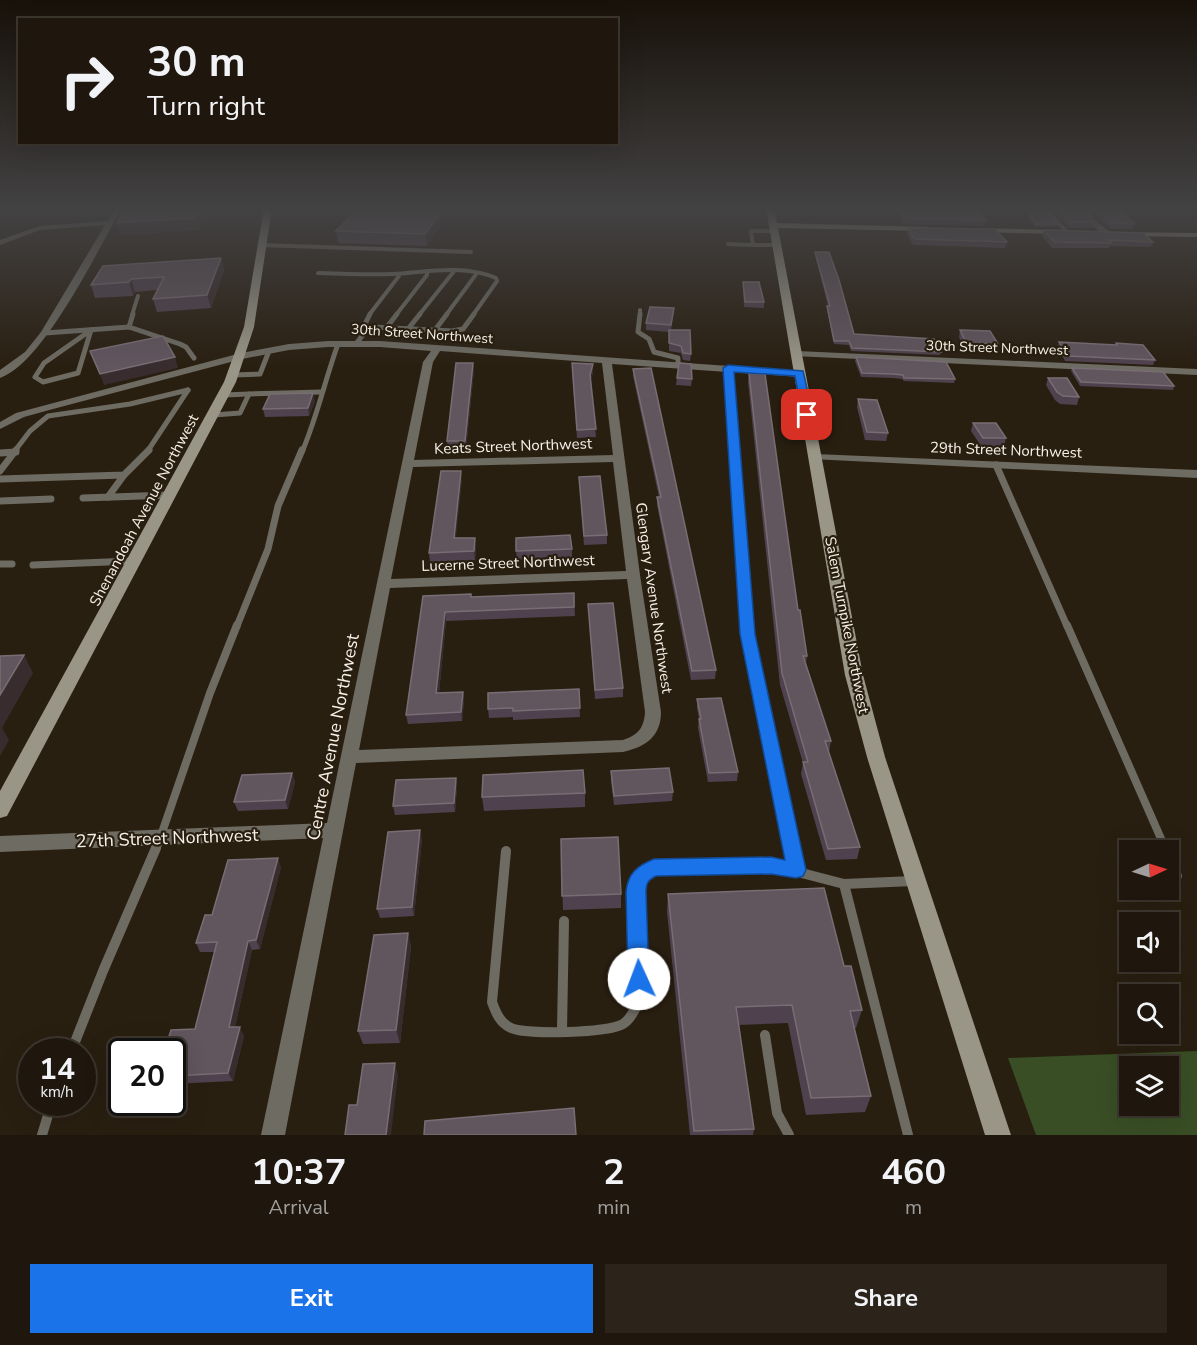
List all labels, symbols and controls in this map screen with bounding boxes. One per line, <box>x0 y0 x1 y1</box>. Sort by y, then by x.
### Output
text: 30 m <box>147 34 246 91</box>
icon: right <box>48 42 126 120</box>
text: Turn right <box>147 88 265 125</box>
street label: 30th Street Northwest <box>350 320 494 348</box>
street label: 30th Street Northwest <box>926 336 1068 360</box>
pin <box>781 389 832 440</box>
icon: arrive <box>790 398 823 431</box>
street label: Shenandoah Avenue Northwest <box>85 410 204 610</box>
street label: Keats Street Northwest <box>434 433 593 459</box>
street label: 29th Street Northwest <box>930 437 1083 463</box>
street label: Glengary Avenue Northwest <box>631 501 677 695</box>
street label: Salem Turnpike Northwest <box>820 535 874 716</box>
street label: Lucerne Street Northwest <box>421 550 596 576</box>
street label: Centre Avenue Northwest <box>301 631 365 842</box>
street label: 27th Street Northwest <box>75 823 259 853</box>
north arrow <box>1119 840 1179 900</box>
map controls <box>1119 840 1179 1116</box>
button: sound <box>1119 912 1179 972</box>
position arrow <box>607 947 671 1011</box>
button: search <box>1119 984 1179 1044</box>
speed limit sign: 20 <box>108 1038 186 1116</box>
text: 14 <box>39 1049 75 1090</box>
button: layers <box>1119 1056 1179 1116</box>
text: km/h <box>40 1082 74 1102</box>
text: 10:37 <box>251 1148 346 1197</box>
text: 2 <box>603 1148 625 1197</box>
text: 460 <box>881 1148 946 1197</box>
text: Arrival <box>269 1194 329 1221</box>
text: min <box>597 1194 630 1221</box>
text: m <box>905 1194 922 1221</box>
button: Exit <box>30 1264 593 1333</box>
button: Share <box>605 1264 1167 1333</box>

